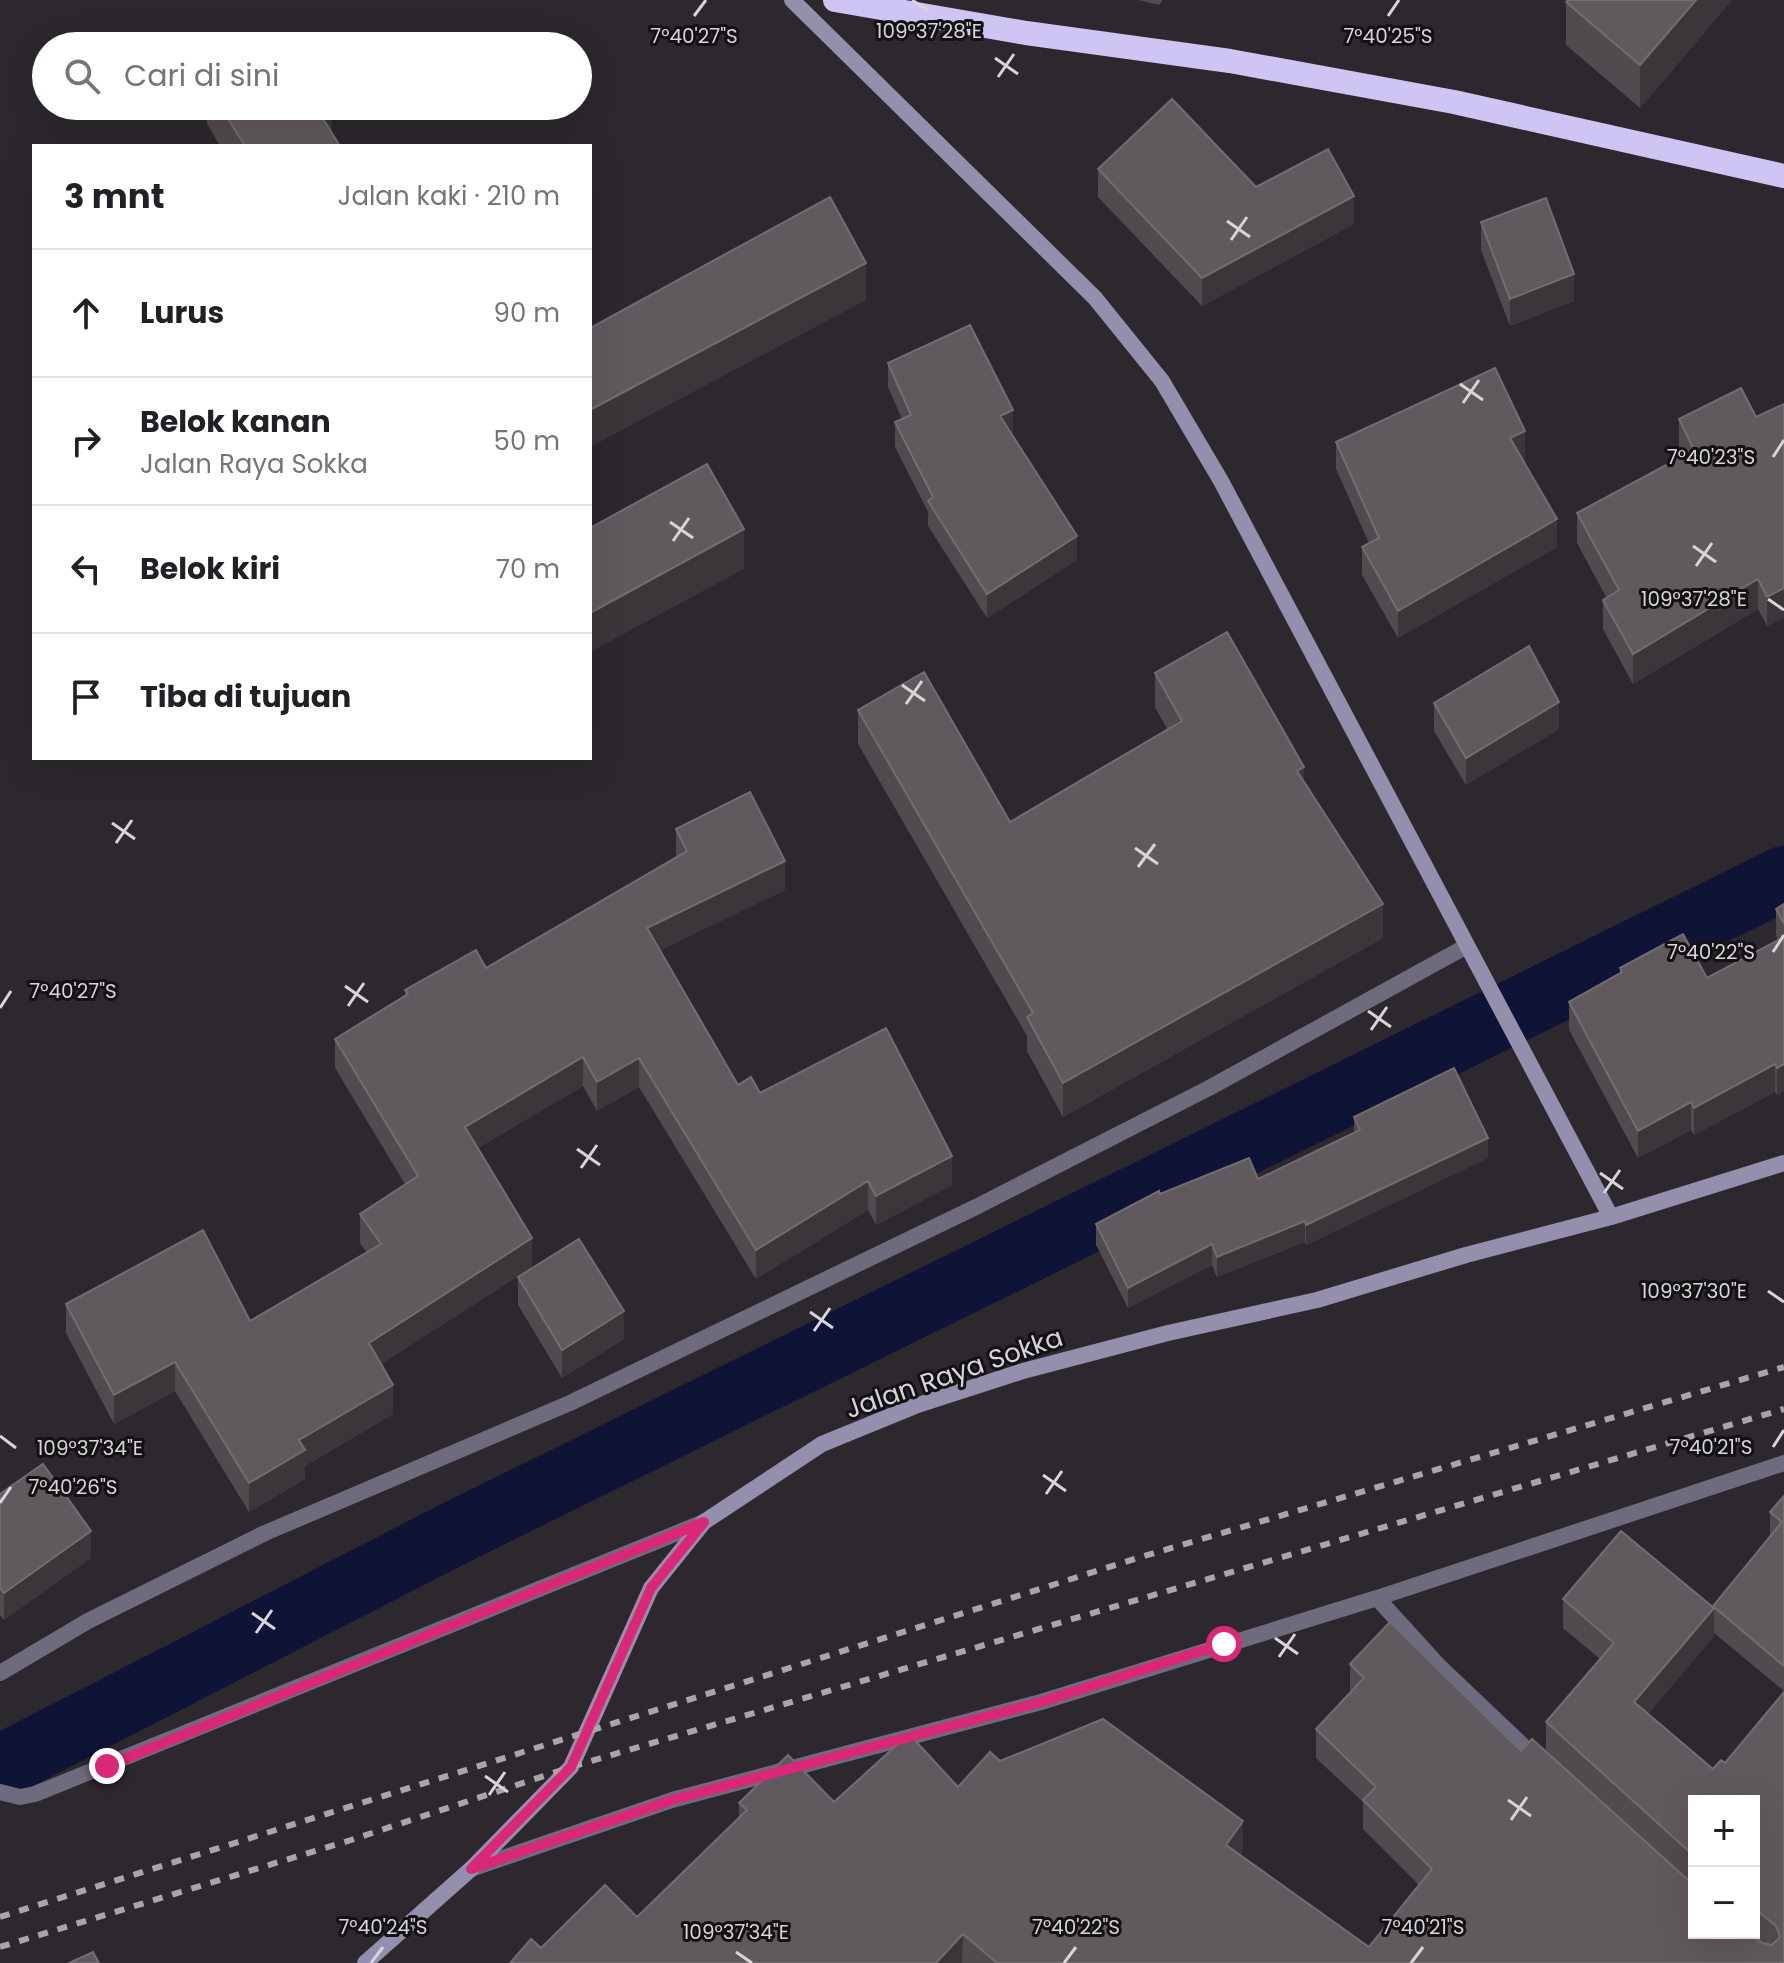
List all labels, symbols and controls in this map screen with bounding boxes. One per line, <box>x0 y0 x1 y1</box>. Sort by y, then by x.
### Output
text: 109°37'28"E <box>876 17 982 45</box>
text: 7°40'27"S <box>650 22 738 50</box>
text: 7°40'25"S <box>1343 22 1433 50</box>
search box <box>32 32 592 120</box>
icon: search <box>60 54 104 98</box>
text: Cari di sini <box>124 54 279 97</box>
text: 3 mnt <box>64 172 165 220</box>
text: Jalan kaki · 210 m <box>338 178 560 214</box>
icon: ahead <box>64 291 108 335</box>
text: Lurus <box>140 291 224 334</box>
text: 90 m <box>494 295 560 331</box>
text: Belok kanan <box>140 400 331 443</box>
icon: right <box>64 419 108 463</box>
text: 50 m <box>494 423 560 459</box>
text: 7°40'23"S <box>1667 443 1755 471</box>
text: Jalan Raya Sokka <box>140 446 368 482</box>
icon: left <box>64 547 108 591</box>
text: Belok kiri <box>140 547 280 590</box>
text: 70 m <box>496 551 560 587</box>
text: 109°37'28"E <box>1641 585 1747 613</box>
icon: arrive <box>64 675 108 719</box>
text: Tiba di tujuan <box>140 675 351 718</box>
text: 7°40'22"S <box>1667 938 1755 966</box>
text: 7°40'27"S <box>29 977 117 1005</box>
text: 109°37'30"E <box>1641 1277 1747 1305</box>
street label: Jalan Raya Sokka <box>840 1319 1068 1427</box>
text: 7°40'21"S <box>1670 1433 1752 1461</box>
text: 109°37'34"E <box>37 1434 143 1462</box>
text: 7°40'26"S <box>28 1473 118 1501</box>
route start <box>1206 1626 1242 1662</box>
route end <box>89 1748 125 1784</box>
map controls <box>1688 1795 1760 1939</box>
button: + <box>1688 1795 1760 1867</box>
button: − <box>1688 1867 1760 1939</box>
text: 7°40'24"S <box>338 1913 428 1941</box>
text: 7°40'22"S <box>1032 1913 1120 1941</box>
text: 7°40'21"S <box>1382 1913 1464 1941</box>
text: 109°37'34"E <box>683 1918 789 1946</box>

